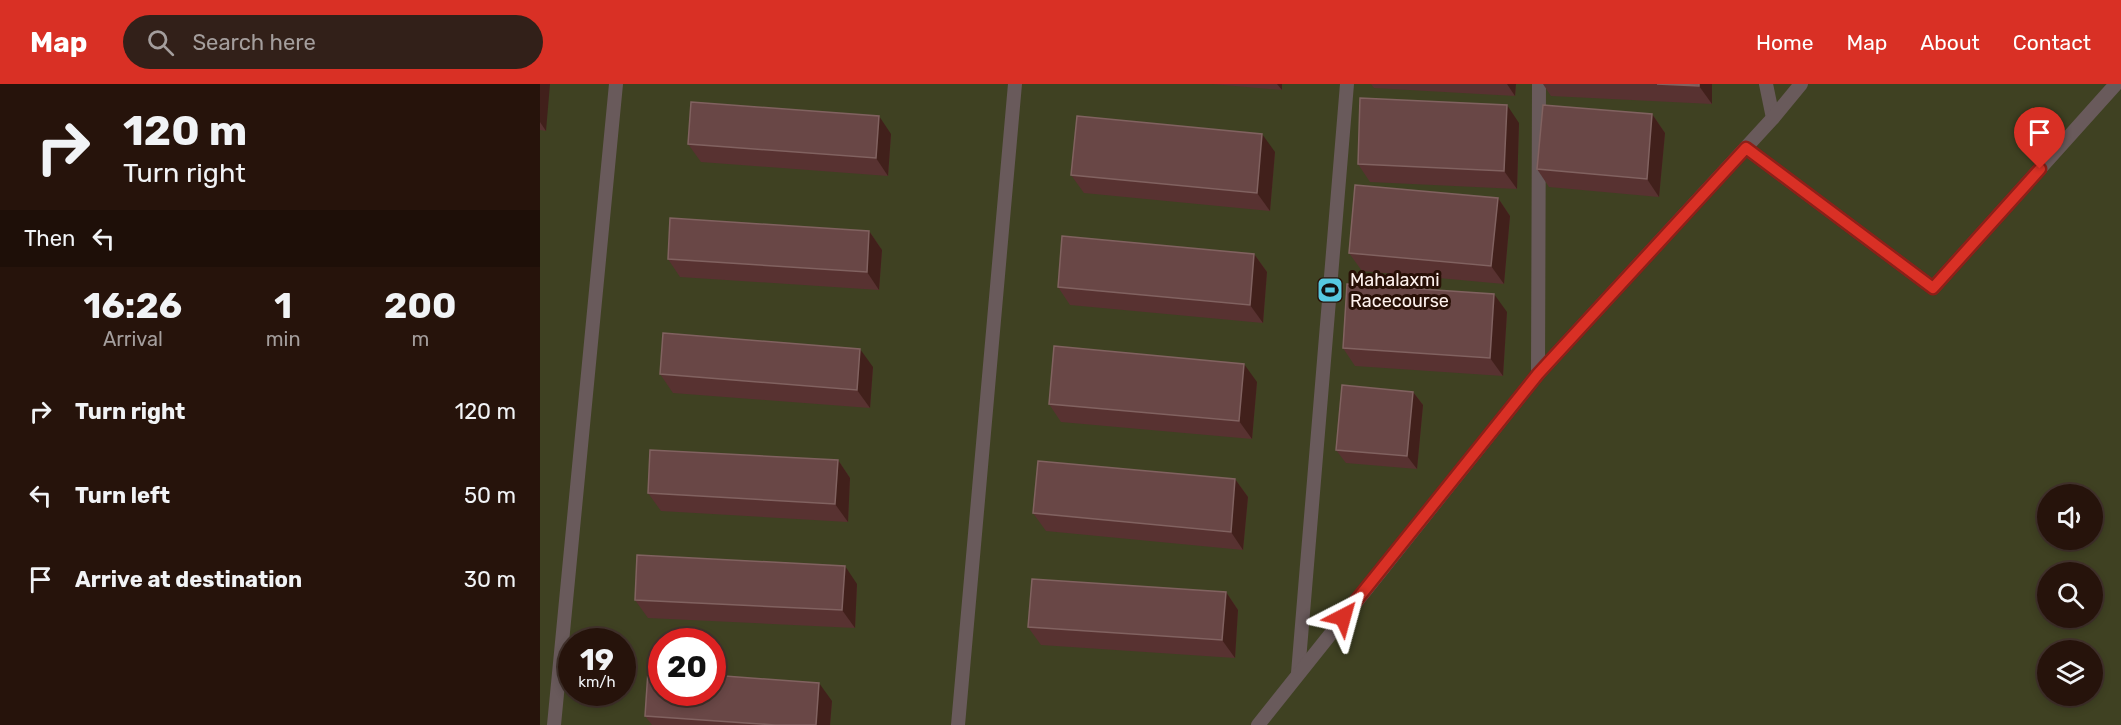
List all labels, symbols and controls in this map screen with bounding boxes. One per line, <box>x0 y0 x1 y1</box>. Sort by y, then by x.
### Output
search box <box>123 15 543 69</box>
text: Map <box>30 26 87 59</box>
icon: search <box>144 26 177 59</box>
text: Search here <box>192 29 316 56</box>
text: Home <box>1756 30 1813 55</box>
text: Map <box>1846 30 1887 55</box>
text: About <box>1920 30 1980 55</box>
text: Contact <box>2013 30 2091 55</box>
text: 120 m <box>123 106 247 156</box>
pin <box>2014 107 2065 169</box>
icon: right <box>24 108 102 186</box>
icon: arrive <box>2023 116 2056 149</box>
text: Turn right <box>123 157 246 189</box>
icon: left <box>87 222 120 255</box>
text: Then <box>24 225 75 252</box>
place label: Mahalaxmi Racecourse <box>1350 269 1449 312</box>
sports icon: Mahalaxmi Racecourse <box>1315 275 1345 305</box>
text: 16:26 <box>84 284 182 327</box>
text: 1 <box>274 284 292 327</box>
text: 200 <box>384 284 456 327</box>
text: Arrival <box>103 327 163 351</box>
text: min <box>266 327 301 351</box>
text: m <box>411 327 429 351</box>
icon: right <box>24 395 57 428</box>
text: Turn right <box>75 398 185 425</box>
text: 120 m <box>455 398 516 425</box>
icon: left <box>24 479 57 512</box>
text: Turn left <box>75 482 170 509</box>
text: 50 m <box>464 482 516 509</box>
map controls <box>2037 484 2103 706</box>
button: sound <box>2037 484 2103 550</box>
button: search <box>2037 562 2103 628</box>
icon: arrive <box>24 563 57 596</box>
text: Arrive at destination <box>75 566 302 593</box>
text: 30 m <box>464 566 516 593</box>
position arrow <box>1311 585 1375 649</box>
speed limit sign: 20 <box>648 628 726 706</box>
button: layers <box>2037 640 2103 706</box>
text: 19 <box>580 642 614 678</box>
text: km/h <box>578 673 616 691</box>

